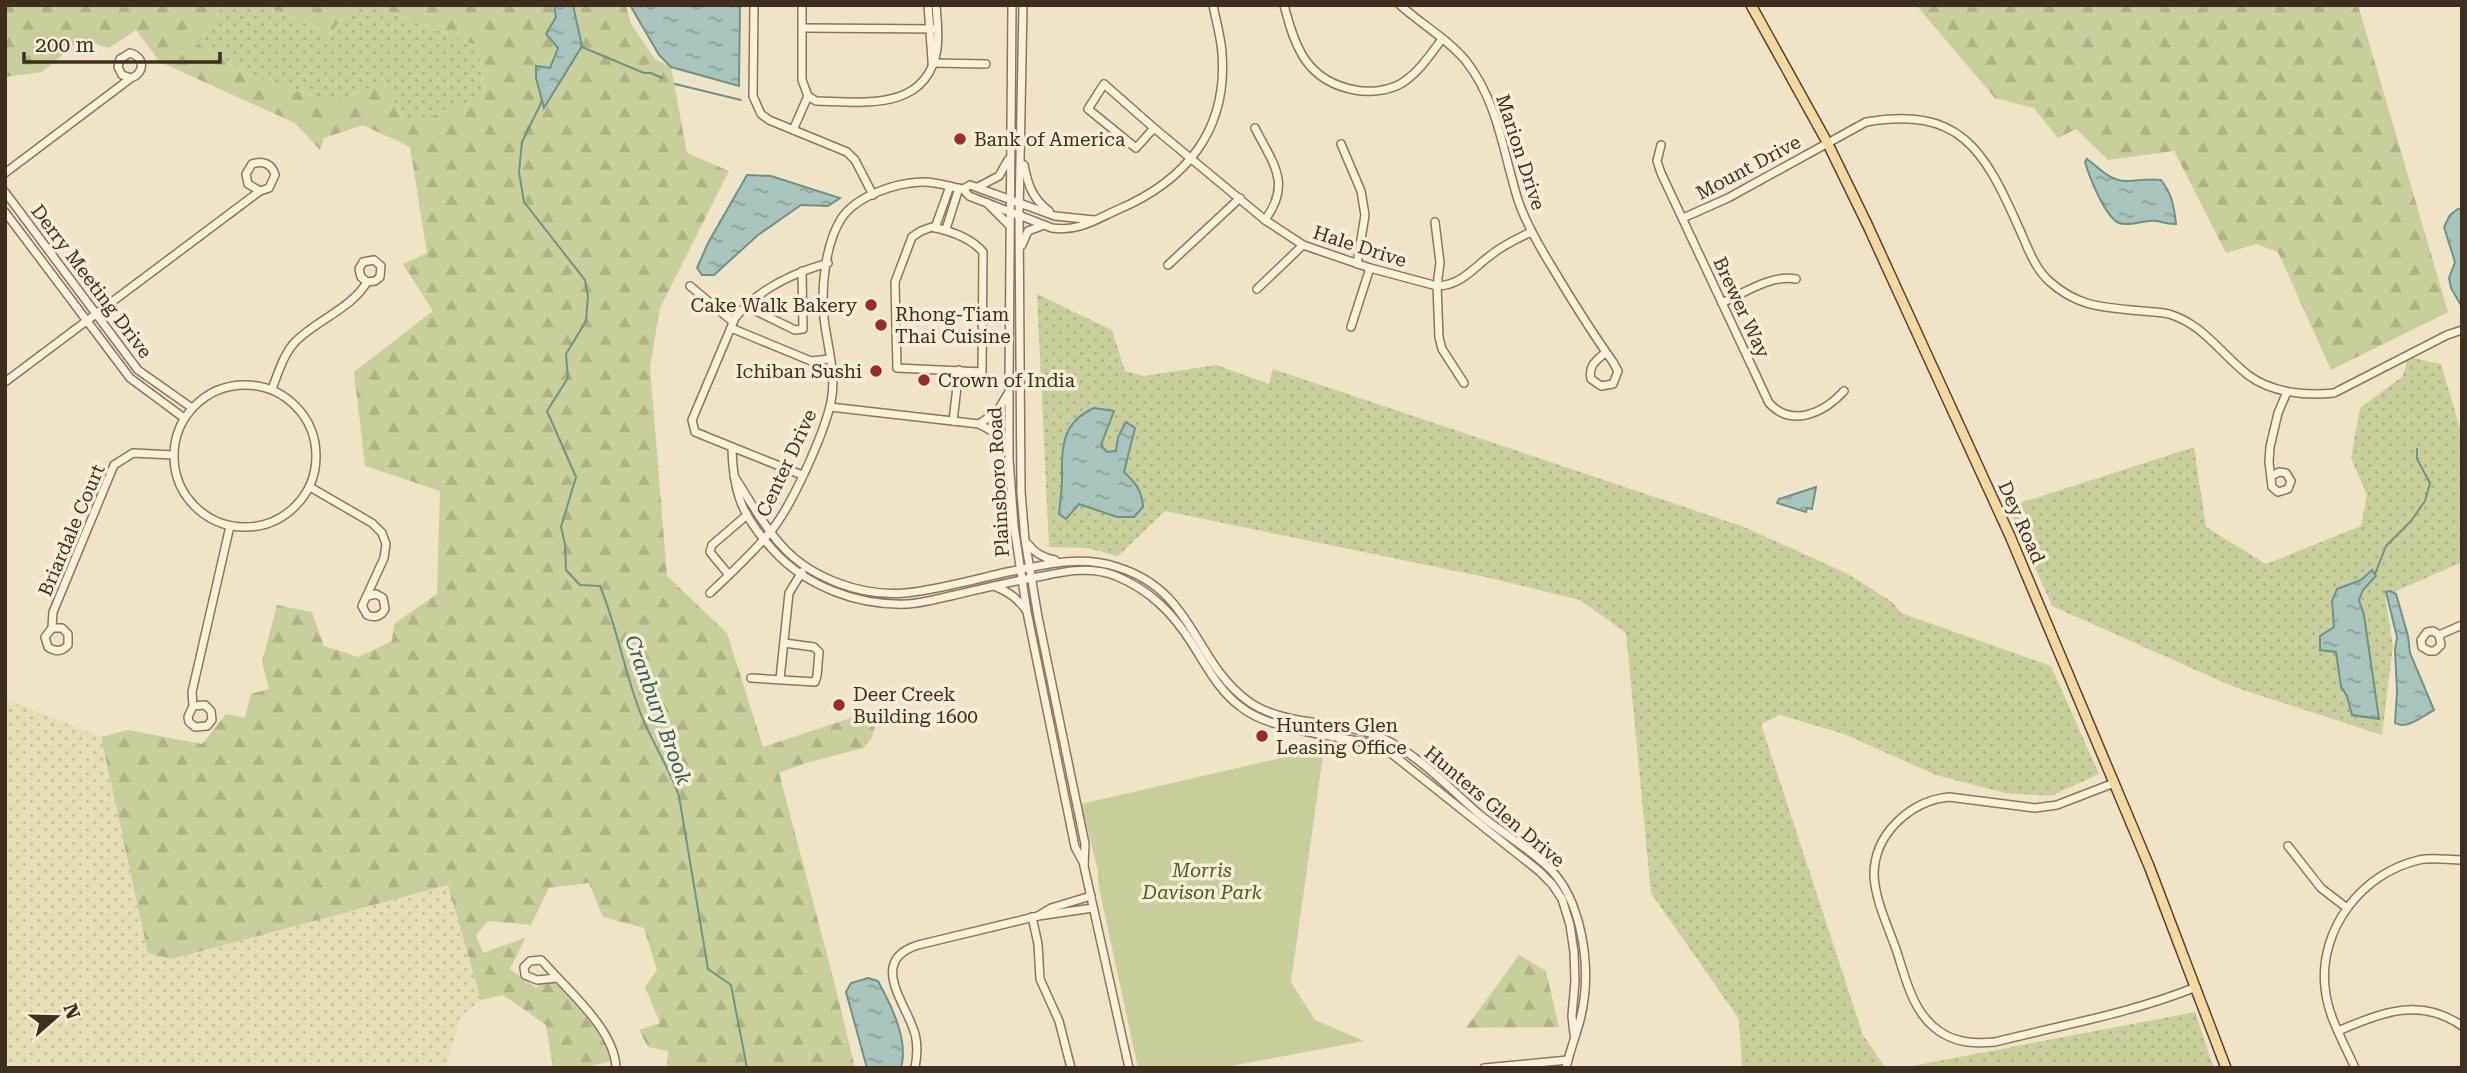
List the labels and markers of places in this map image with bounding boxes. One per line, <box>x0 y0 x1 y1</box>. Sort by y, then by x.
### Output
place label: Bank of America <box>974 128 1126 151</box>
marker: Bank of America <box>952 131 968 147</box>
place label: Cake Walk Bakery <box>691 294 858 317</box>
marker: Cake Walk Bakery <box>863 297 879 313</box>
place label: Rhong-Tiam Thai Cuisine <box>895 303 1011 348</box>
marker: Rhong-Tiam Thai Cuisine <box>873 317 889 333</box>
place label: Ichiban Sushi <box>736 360 862 383</box>
marker: Ichiban Sushi <box>868 363 884 379</box>
place label: Crown of India <box>938 369 1076 392</box>
marker: Crown of India <box>916 372 932 388</box>
place label: Deer Creek Building 1600 <box>853 683 978 728</box>
marker: Deer Creek Building 1600 <box>831 697 847 713</box>
place label: Hunters Glen Leasing Office <box>1276 714 1407 759</box>
marker: Hunters Glen Leasing Office <box>1254 728 1270 744</box>

